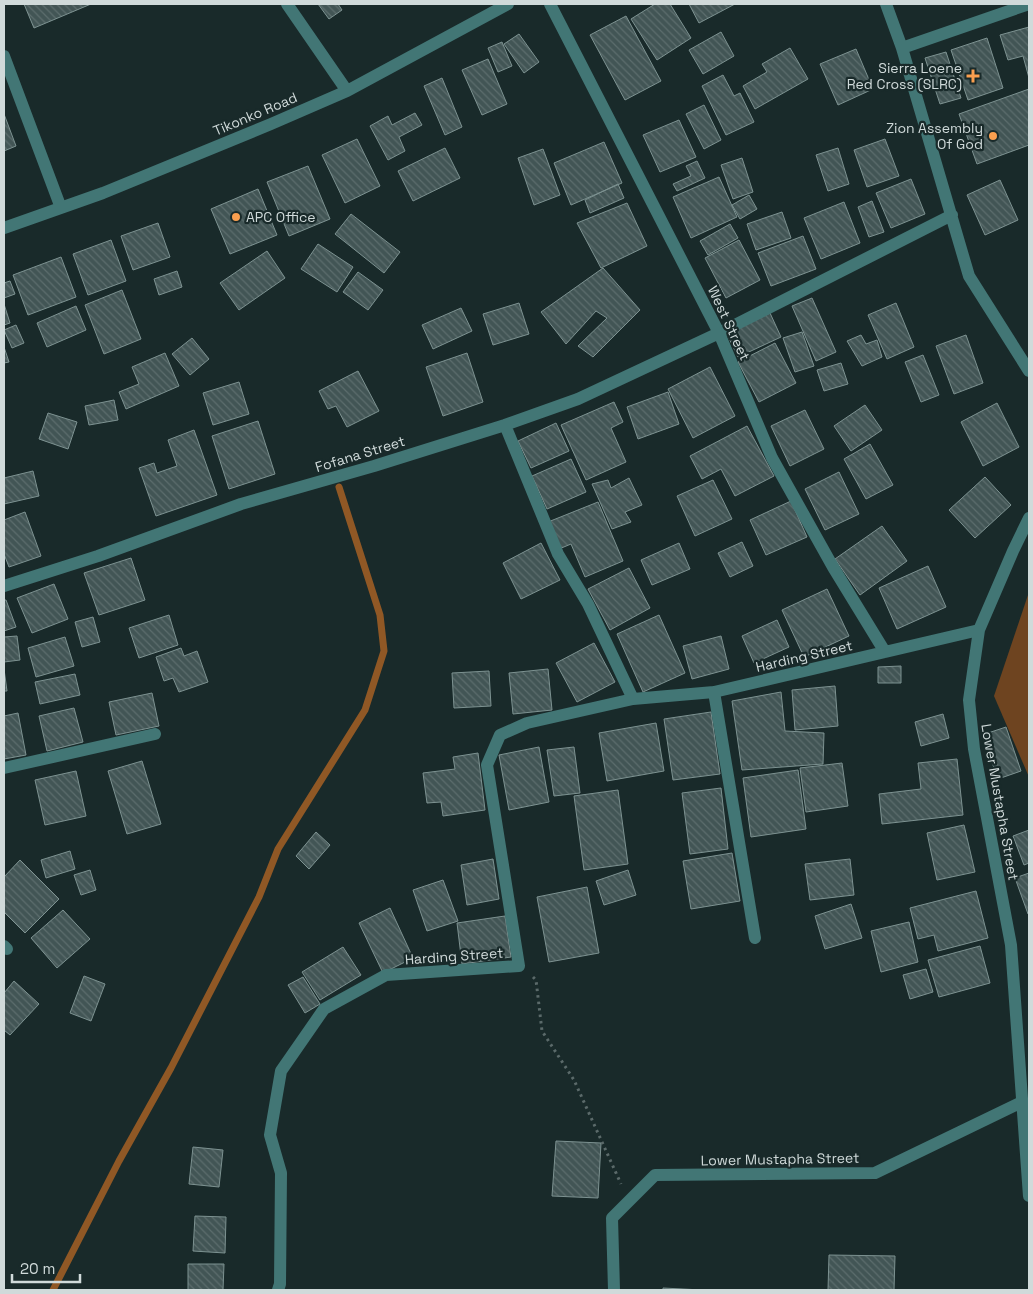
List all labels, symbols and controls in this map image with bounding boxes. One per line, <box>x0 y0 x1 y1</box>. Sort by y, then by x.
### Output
place label: Sierra Loene Red Cross (SLRC) <box>847 59 962 93</box>
marker: Sierra Loene Red Cross (SLRC) <box>966 69 980 83</box>
street label: Tikonko Road <box>210 88 300 140</box>
place label: Zion Assembly Of God <box>886 119 983 153</box>
marker: Zion Assembly Of God <box>987 130 999 142</box>
place label: APC Office <box>246 208 316 226</box>
marker: APC Office <box>230 211 242 223</box>
street label: West Street <box>704 283 754 363</box>
street label: Fofana Street <box>313 432 407 476</box>
street label: Harding Street <box>754 636 854 676</box>
street label: Lower Mustapha Street <box>977 722 1023 882</box>
street label: Harding Street <box>404 944 504 968</box>
street label: Lower Mustapha Street <box>700 1149 860 1169</box>
scale bar <box>12 1252 80 1284</box>
text: 20 m <box>20 1259 55 1278</box>

